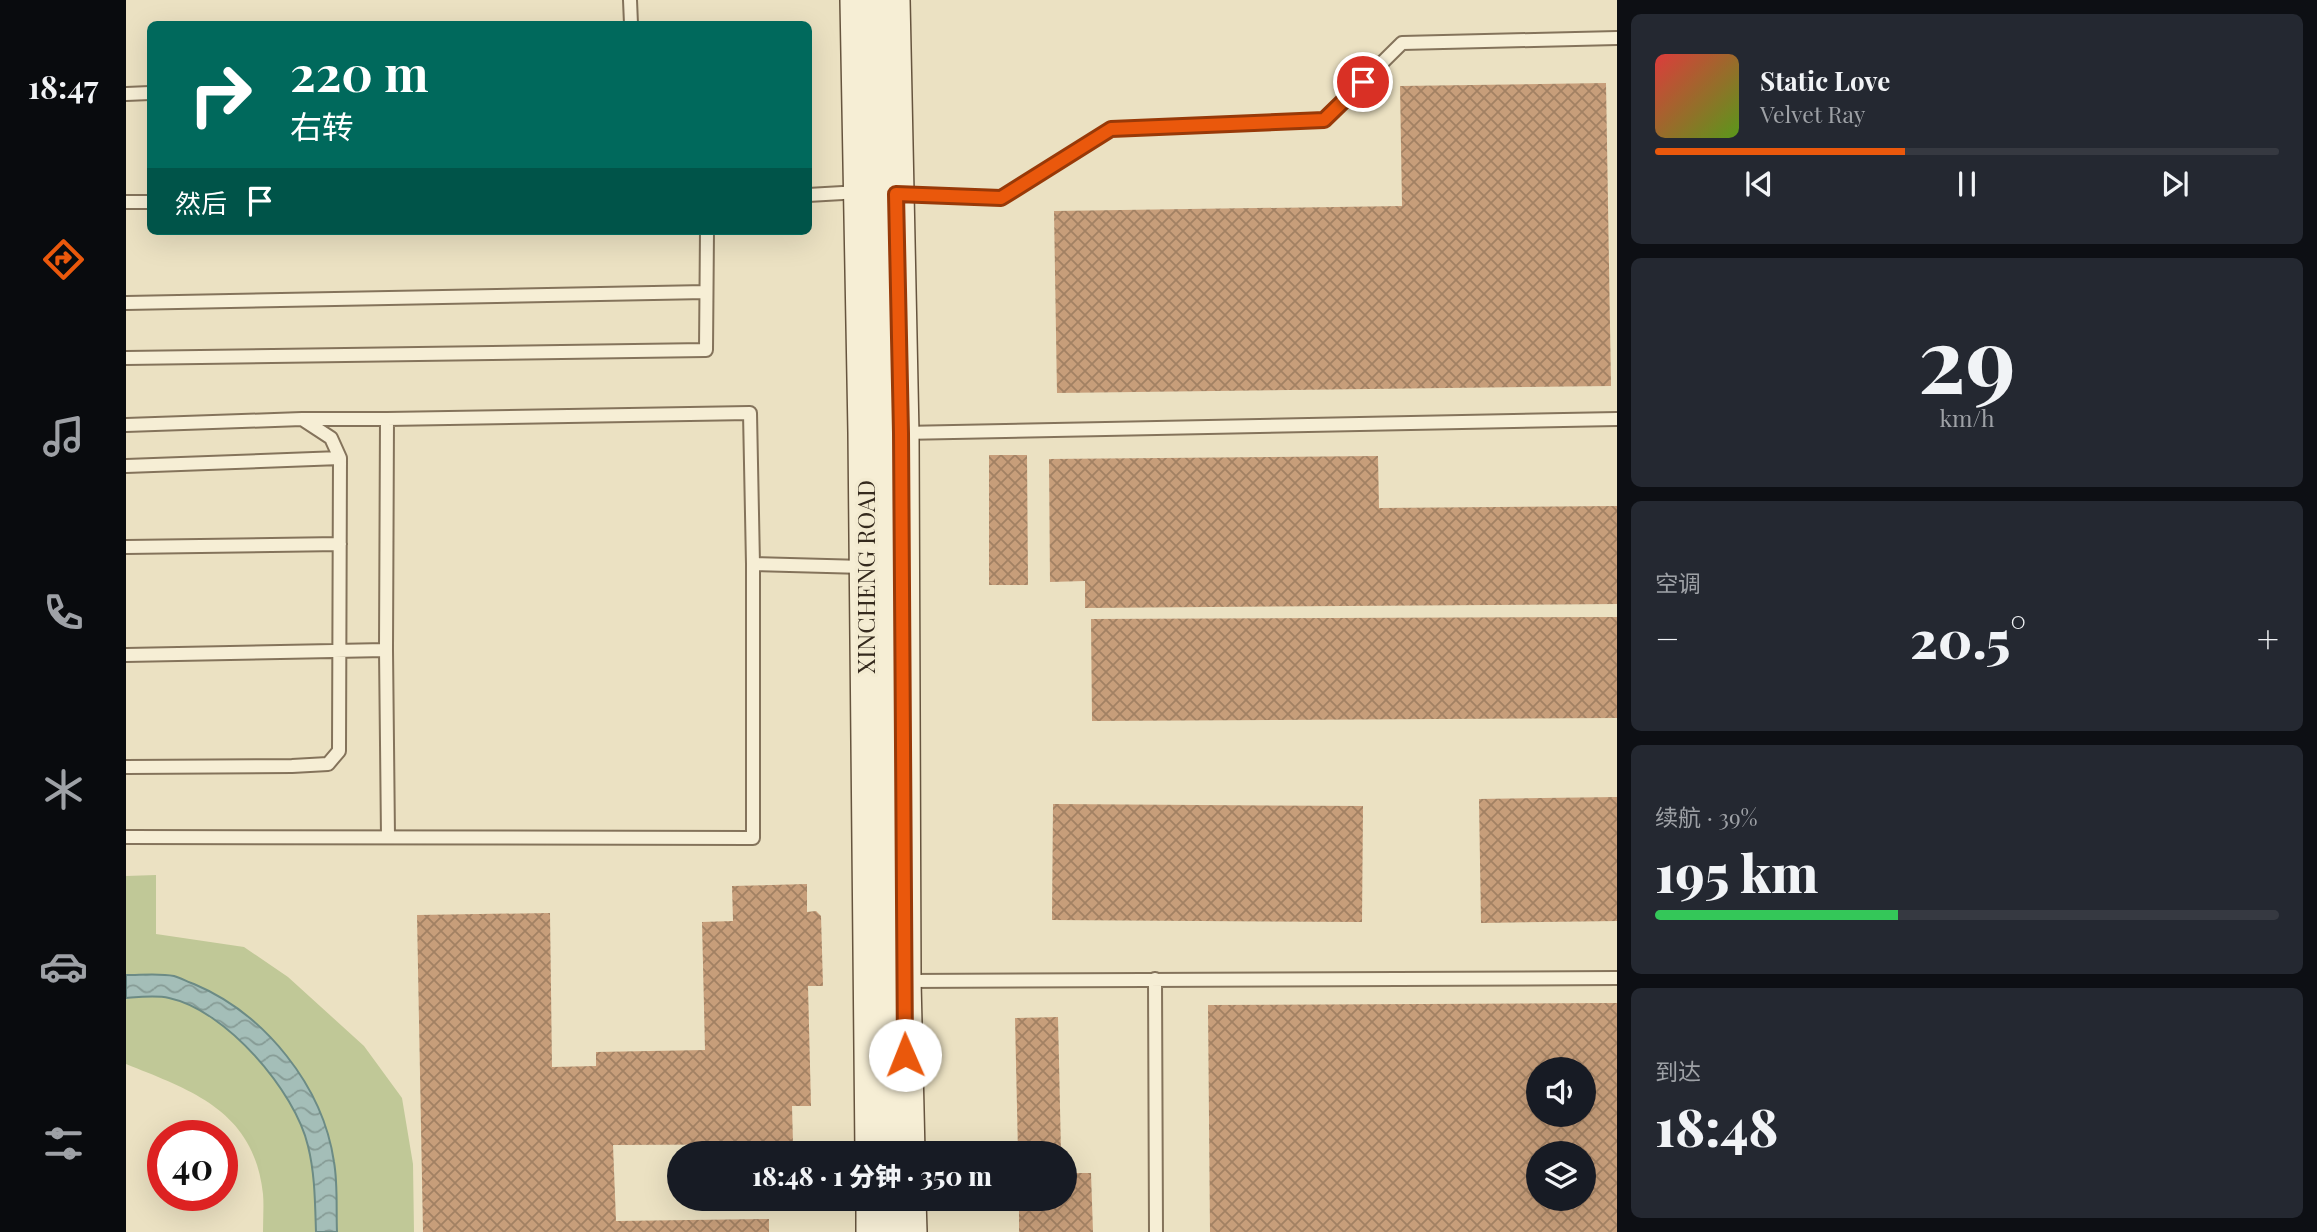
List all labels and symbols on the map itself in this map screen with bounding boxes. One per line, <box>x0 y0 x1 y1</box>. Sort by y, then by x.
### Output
pin <box>1333 52 1393 112</box>
street label: XINCHENG ROAD <box>849 480 881 674</box>
position arrow <box>868 1018 942 1092</box>
speed limit sign: 40 <box>147 1120 238 1211</box>

